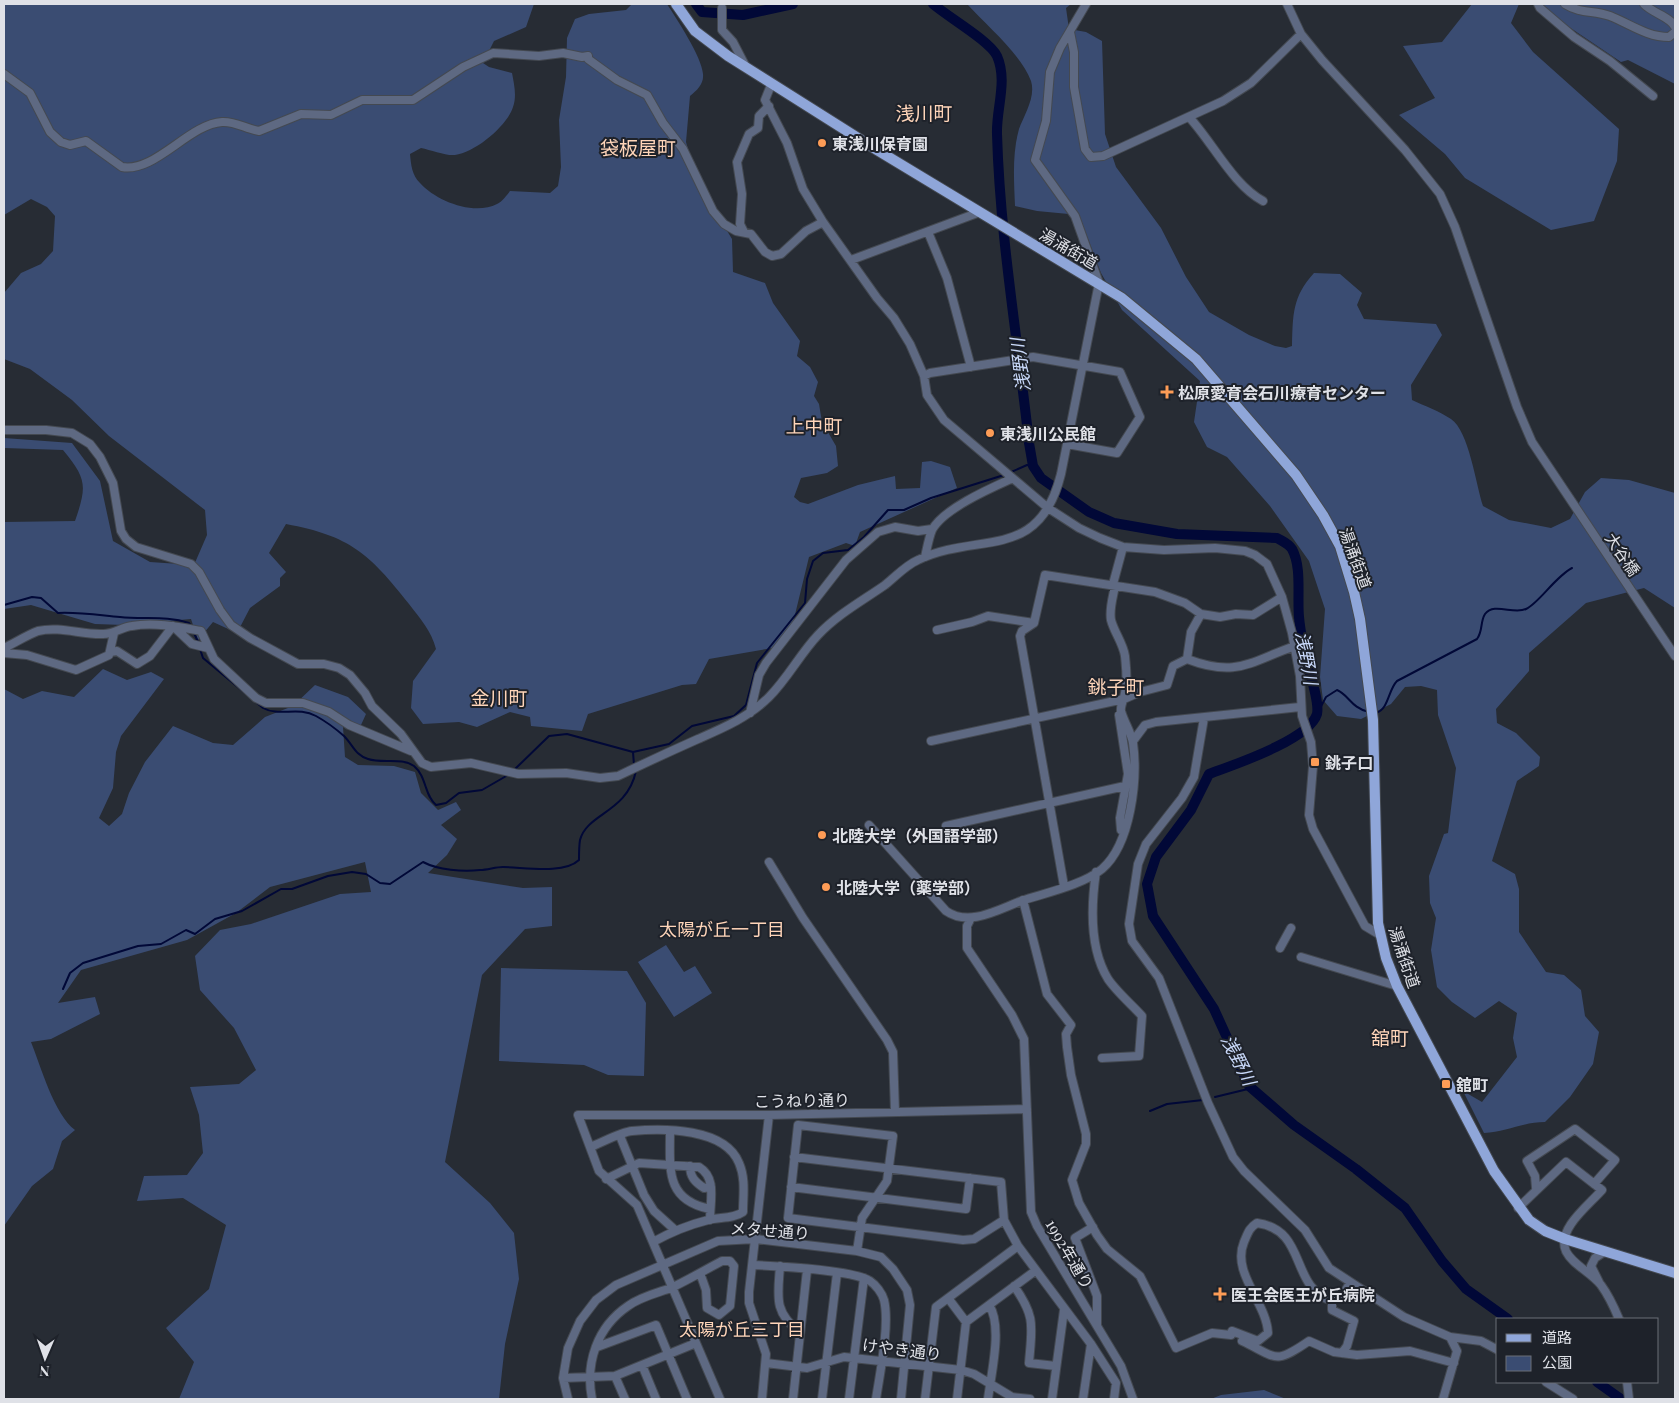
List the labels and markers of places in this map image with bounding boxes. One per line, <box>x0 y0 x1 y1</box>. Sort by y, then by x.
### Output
place label: 東浅川保育園 <box>832 133 928 154</box>
marker: 東浅川保育園 <box>816 137 828 149</box>
place label: 松原愛育会石川療育センター <box>1178 382 1386 403</box>
marker: 松原愛育会石川療育センター <box>1160 385 1174 399</box>
place label: 東浅川公民館 <box>1000 423 1096 444</box>
marker: 東浅川公民館 <box>984 427 996 439</box>
place label: 銚子口 <box>1325 752 1373 773</box>
marker: 銚子口 <box>1309 756 1321 768</box>
place label: 北陸大学（外国語学部） <box>832 825 1008 846</box>
marker: 北陸大学（外国語学部） <box>816 829 828 841</box>
place label: 北陸大学（薬学部） <box>836 877 980 898</box>
marker: 北陸大学（薬学部） <box>820 881 832 893</box>
place label: 舘町 <box>1456 1074 1488 1095</box>
marker: 舘町 <box>1440 1078 1452 1090</box>
place label: 医王会医王が丘病院 <box>1231 1284 1375 1305</box>
marker: 医王会医王が丘病院 <box>1213 1287 1227 1301</box>

